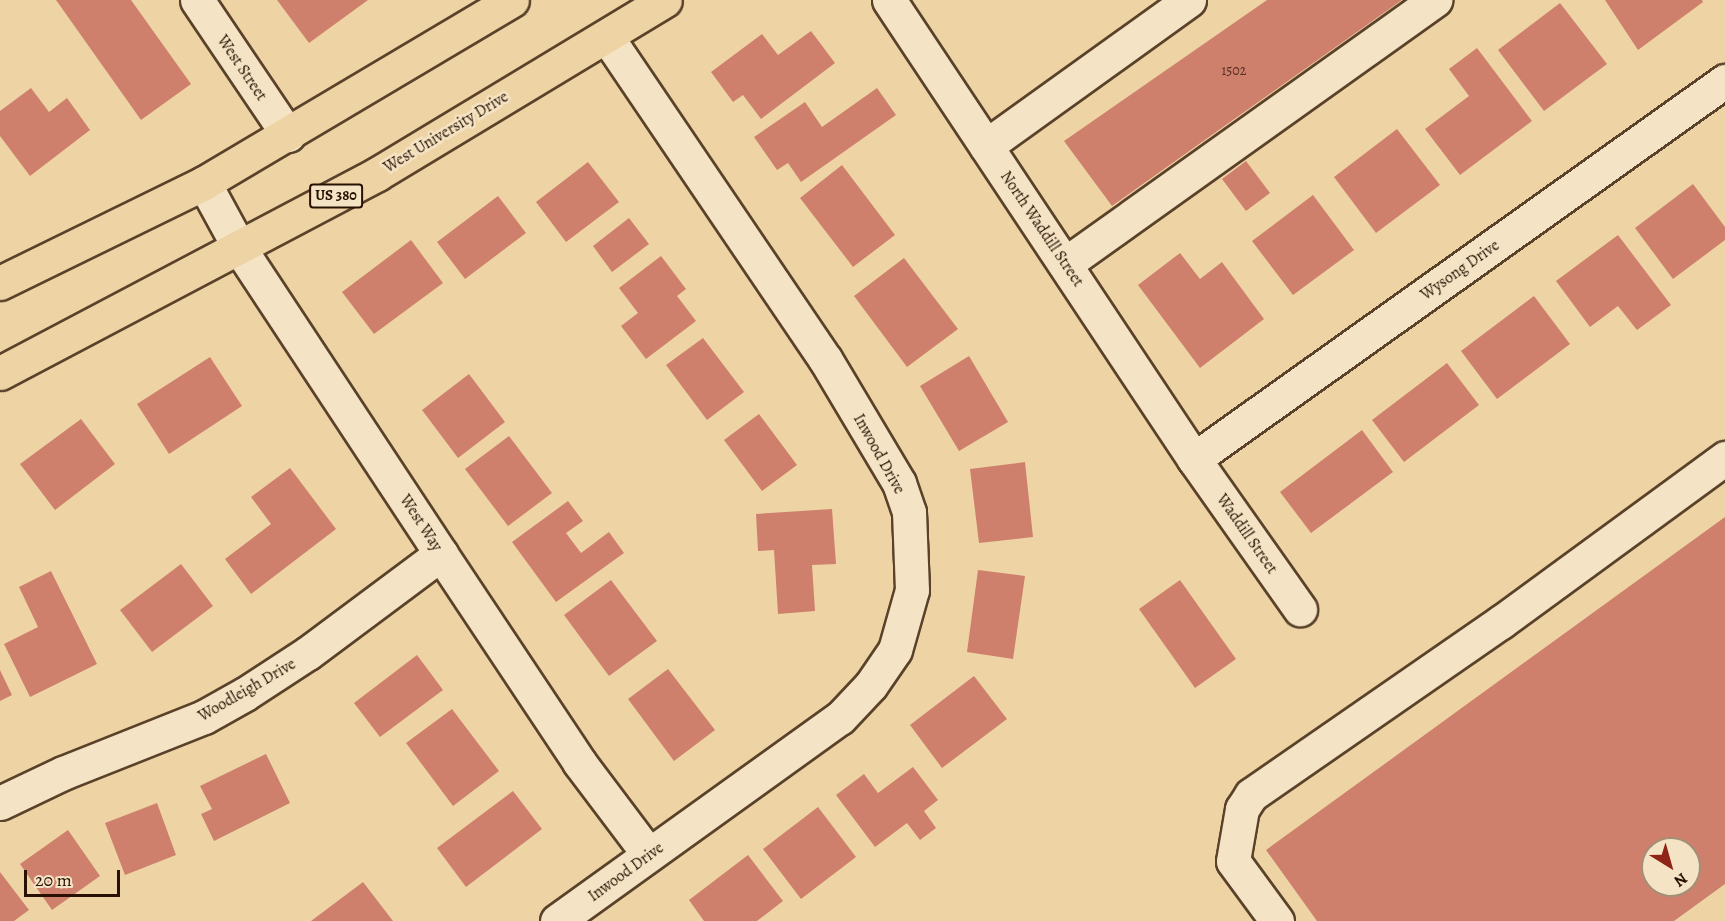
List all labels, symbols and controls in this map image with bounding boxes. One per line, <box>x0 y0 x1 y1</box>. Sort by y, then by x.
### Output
street label: West Street <box>213 31 271 105</box>
house number: 1502 <box>1222 63 1246 79</box>
street label: West University Drive <box>380 87 512 177</box>
street label: North Waddill Street <box>996 168 1088 290</box>
road number: US 380 <box>309 184 363 208</box>
street label: Wysong Drive <box>1417 236 1503 304</box>
street label: Inwood Drive <box>849 411 909 497</box>
street label: Waddill Street <box>1212 490 1282 578</box>
street label: West Way <box>396 491 446 555</box>
street label: Woodleigh Drive <box>195 654 299 726</box>
north arrow <box>1641 837 1701 897</box>
street label: Inwood Drive <box>584 838 668 906</box>
scale bar <box>27 858 123 896</box>
text: N <box>1669 867 1692 892</box>
text: 20 m <box>35 868 72 892</box>

